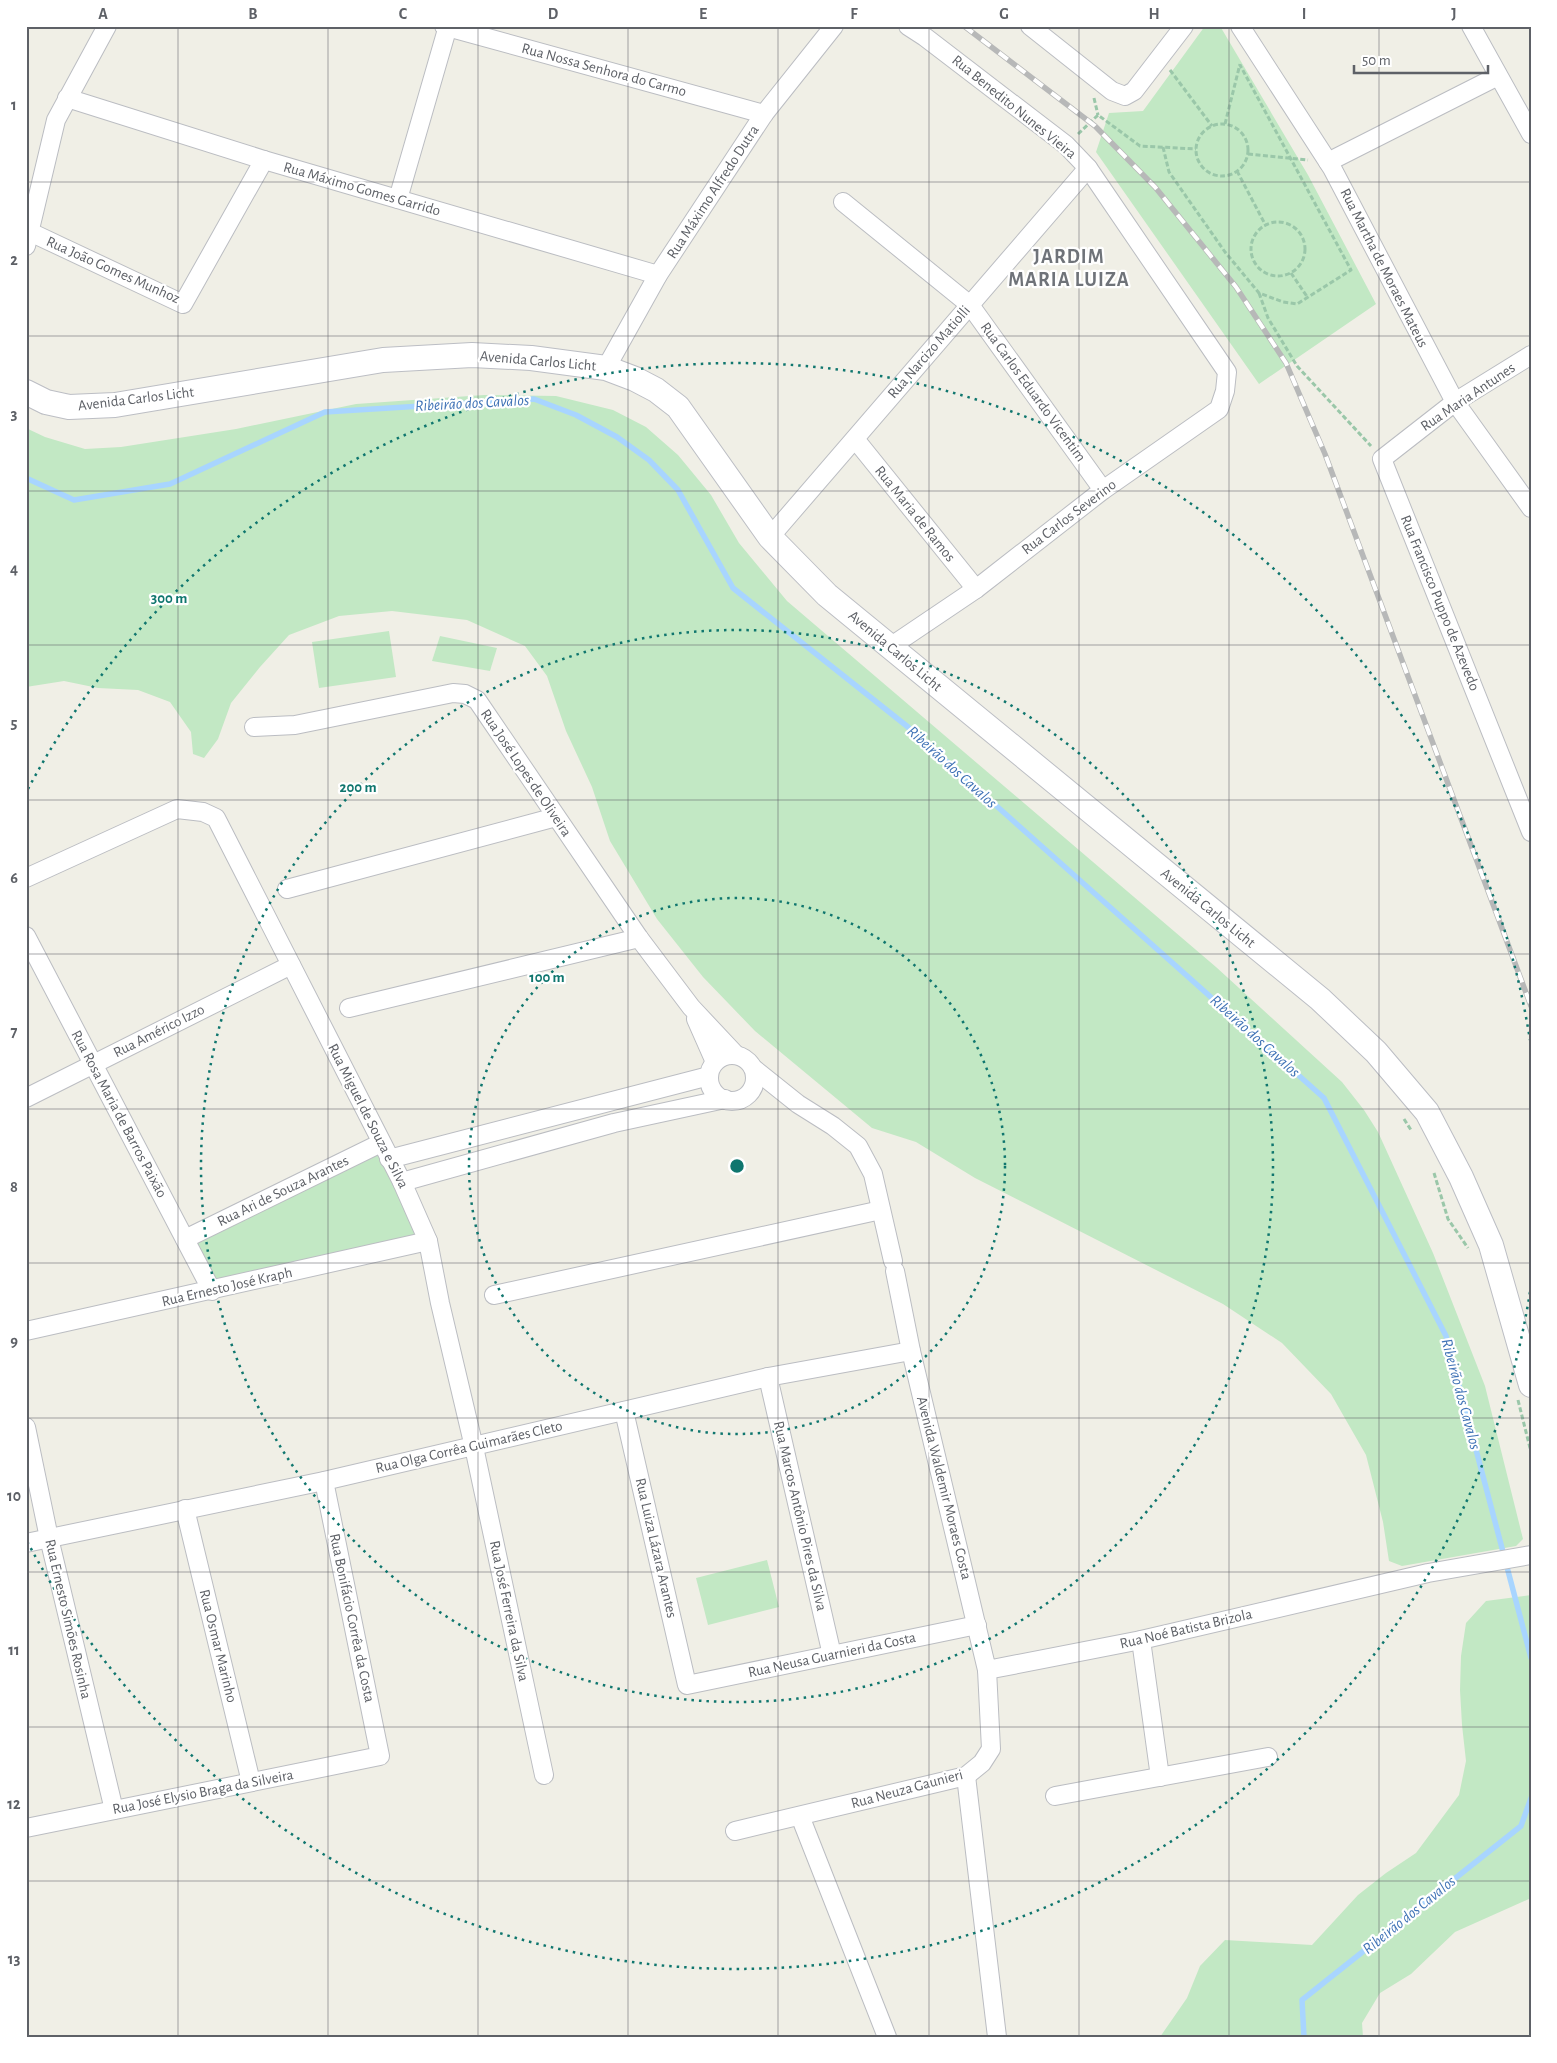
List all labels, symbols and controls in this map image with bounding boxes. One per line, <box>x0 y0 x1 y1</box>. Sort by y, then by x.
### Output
text: A <box>98 6 108 22</box>
text: B <box>248 6 258 22</box>
text: C <box>399 6 408 22</box>
text: D <box>548 6 559 22</box>
text: E <box>699 6 707 22</box>
text: F <box>850 6 858 22</box>
text: G <box>999 6 1009 22</box>
text: H <box>1148 6 1160 22</box>
text: I <box>1302 6 1306 22</box>
text: J <box>1451 6 1457 22</box>
street label: Rua Nossa Senhora do Carmo <box>520 41 688 99</box>
scale bar <box>1354 42 1488 74</box>
street label: Rua Benedito Nunes Vieira <box>949 52 1079 162</box>
text: 50 m <box>1362 53 1391 68</box>
text: 1 <box>11 97 17 113</box>
street label: Rua Máximo Alfredo Dutra <box>664 123 762 261</box>
street label: Rua Máximo Gomes Garrido <box>282 159 442 219</box>
street label: Rua Martha de Moraes Mateus <box>1337 186 1431 350</box>
street label: Rua João Gomes Munhoz <box>44 234 182 306</box>
district label: JARDIM MARIA LUIZA <box>1008 247 1130 290</box>
text: 2 <box>10 252 18 268</box>
street label: Rua Narcizo Matiolli <box>885 303 973 401</box>
street label: Rua Carlos Eduardo Vicentim <box>978 320 1088 464</box>
street label: Avenida Carlos Licht <box>479 348 597 374</box>
street label: Rua Maria Antunes <box>1418 360 1518 434</box>
street label: Avenida Carlos Licht <box>77 384 195 414</box>
water label: Ribeirão dos Cavalos <box>415 392 529 414</box>
text: 3 <box>11 406 18 422</box>
street label: Rua Maria de Ramos <box>872 463 958 565</box>
street label: Rua Carlos Severino <box>1019 477 1119 557</box>
street label: Rua Francisco Puppo de Azevedo <box>1398 513 1482 693</box>
text: 4 <box>10 561 18 577</box>
text: 300 m <box>151 591 187 606</box>
street label: Avenida Carlos Licht <box>845 608 945 694</box>
street label: Rua José Lopes de Oliveira <box>478 707 574 839</box>
text: 5 <box>11 715 18 731</box>
water label: Ribeirão dos Cavalos <box>904 723 1000 811</box>
text: 200 m <box>339 780 377 795</box>
street label: Avenida Carlos Licht <box>1158 865 1258 951</box>
text: 6 <box>10 870 18 886</box>
text: 100 m <box>529 970 565 985</box>
water label: Ribeirão dos Cavalos <box>1207 992 1303 1080</box>
street label: Rua Américo Izzo <box>111 1002 207 1060</box>
text: 7 <box>11 1024 18 1040</box>
street label: Rua Rosa Maria de Barros Paixão <box>68 1028 170 1200</box>
street label: Rua Miguel de Souza e Silva <box>325 1041 411 1191</box>
street label: Rua Ari de Souza Arantes <box>215 1153 351 1229</box>
centre of rings <box>728 1157 746 1175</box>
text: 8 <box>10 1179 18 1195</box>
street label: Rua Ernesto José Kraph <box>160 1265 294 1309</box>
text: 9 <box>10 1333 18 1349</box>
water label: Ribeirão dos Cavalos <box>1439 1337 1483 1451</box>
street label: Avenida Waldemir Moraes Costa <box>914 1395 974 1581</box>
street label: Rua Olga Corrêa Guimarães Cleto <box>374 1418 564 1476</box>
street label: Rua Marcos Antônio Pires da Silva <box>771 1419 829 1613</box>
street label: Rua Luiza Lázara Arantes <box>633 1477 679 1619</box>
text: 10 <box>7 1488 21 1504</box>
street label: Rua Bonifácio Corrêa da Costa <box>327 1532 377 1704</box>
street label: Rua Ernesto Simões Rosinha <box>42 1538 94 1700</box>
street label: Rua José Ferreira da Silva <box>487 1539 531 1683</box>
street label: Rua Osmar Marinho <box>197 1588 239 1704</box>
street label: Rua Noé Batista Brizola <box>1118 1606 1254 1652</box>
street label: Rua Neusa Guarnieri da Costa <box>747 1630 917 1680</box>
text: 11 <box>8 1642 20 1658</box>
street label: Rua José Elysio Braga da Silveira <box>111 1767 295 1817</box>
street label: Rua Neuza Gaunieri <box>849 1767 965 1811</box>
text: 12 <box>7 1796 21 1812</box>
water label: Ribeirão dos Cavalos <box>1360 1873 1458 1957</box>
text: 13 <box>8 1951 20 1967</box>

